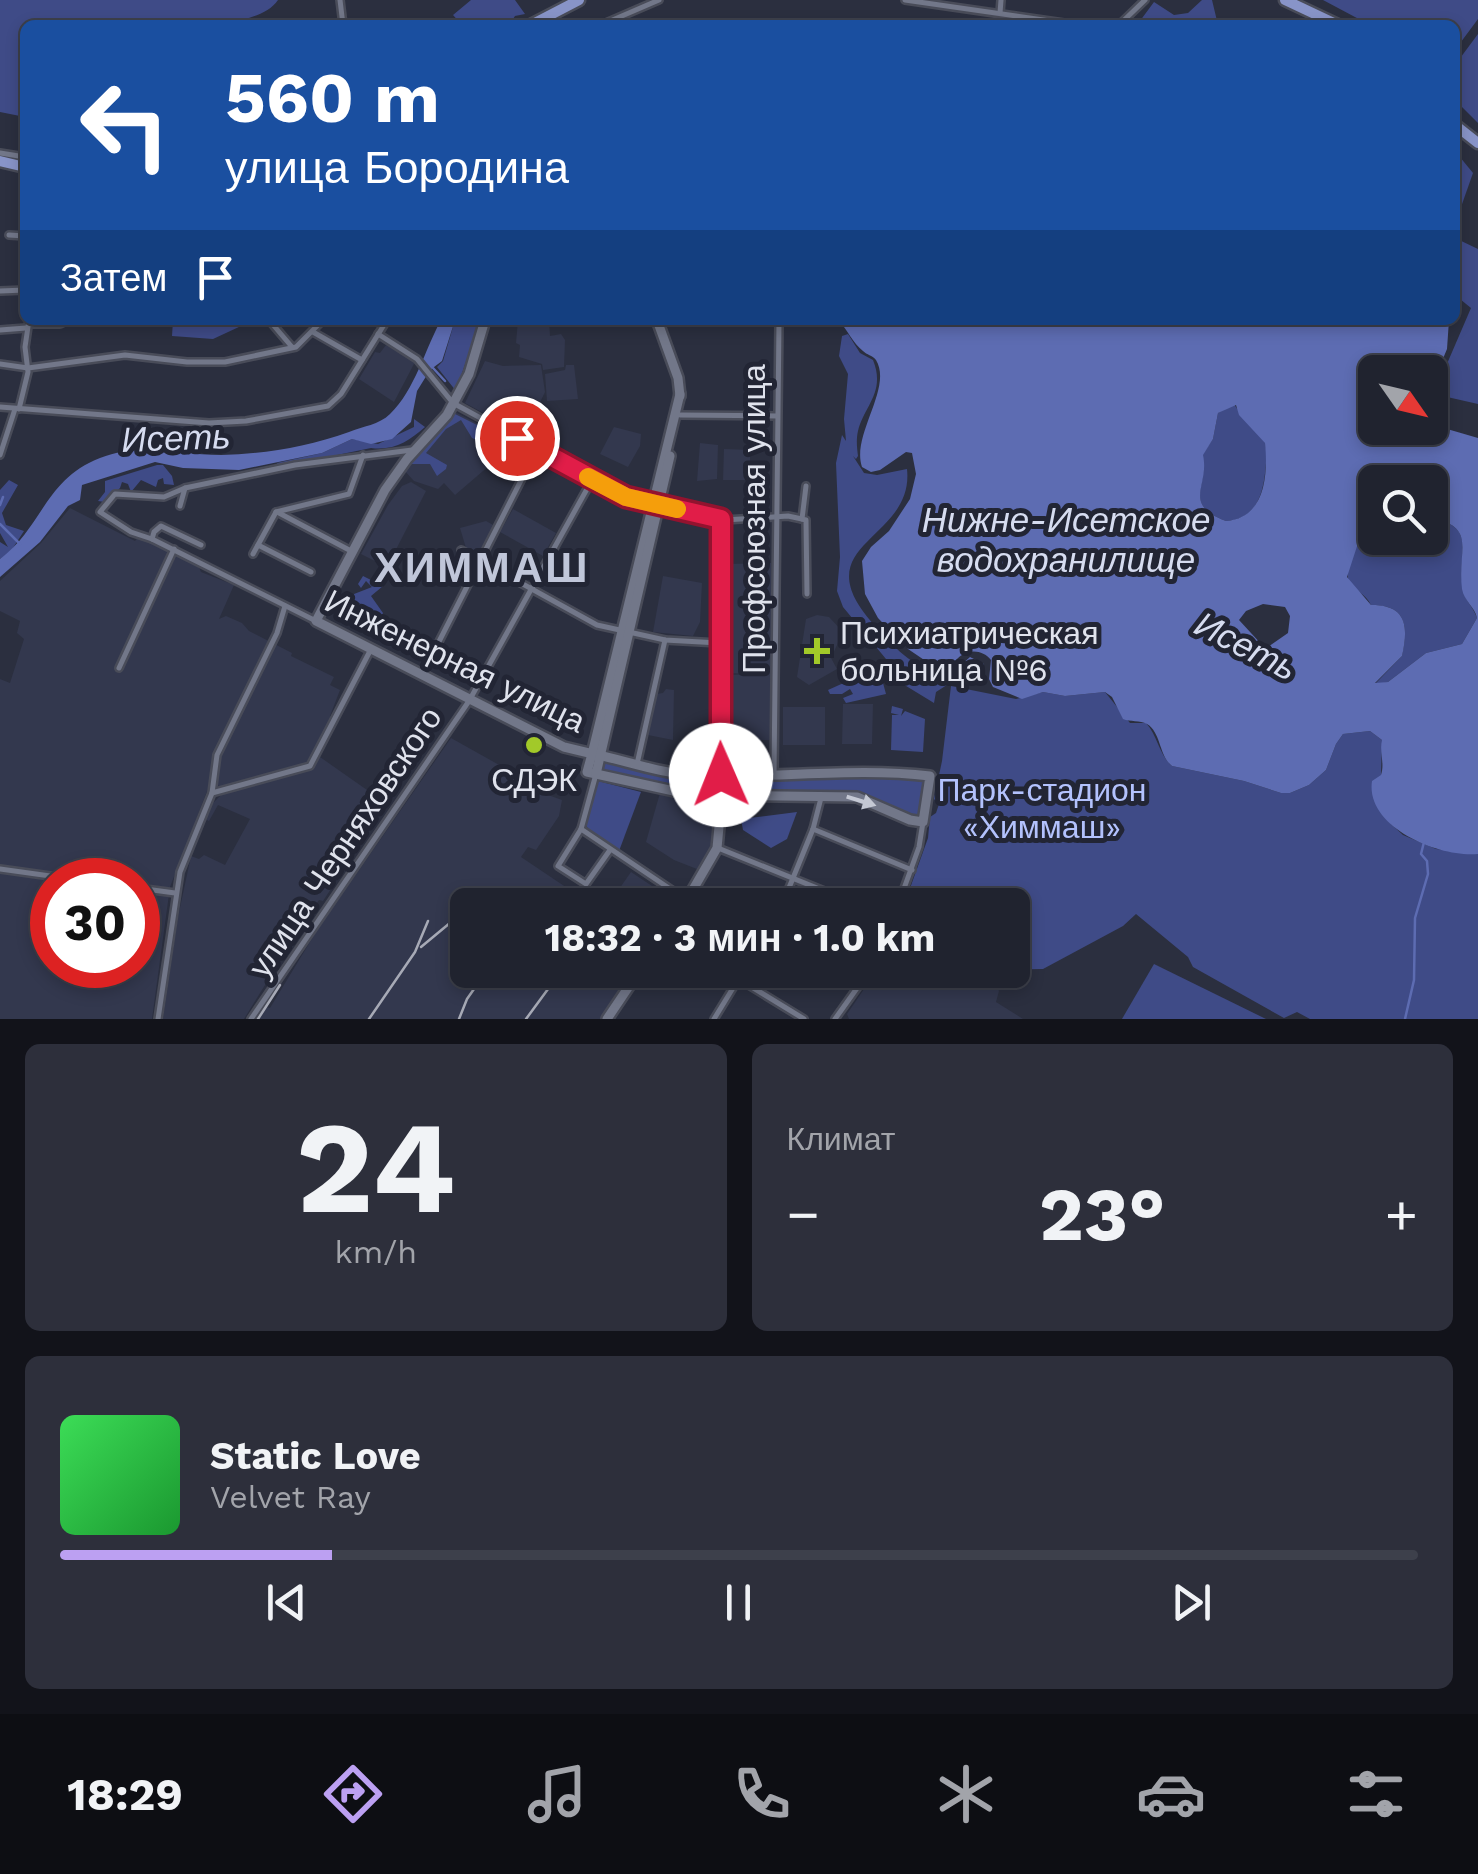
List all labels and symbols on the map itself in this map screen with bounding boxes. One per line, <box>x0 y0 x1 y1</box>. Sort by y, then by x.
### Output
north arrow <box>1358 355 1448 445</box>
street label: Профсоюзная улица <box>735 364 773 674</box>
pin <box>475 396 560 481</box>
water label: Исеть <box>121 415 231 461</box>
water label: Нижне-Исетское водохранилище <box>922 499 1210 581</box>
district label: ХИММАШ <box>374 543 590 592</box>
street label: Инженерная улица <box>319 581 592 741</box>
water label: Исеть <box>1188 603 1304 689</box>
place label: Психиатрическая больница №6 <box>840 614 1098 689</box>
marker: Психиатрическая больница №6 <box>804 638 830 664</box>
street label: улица Черняховского <box>240 700 450 984</box>
position arrow <box>669 723 773 827</box>
marker: СДЭК <box>523 734 545 756</box>
place label: СДЭК <box>491 761 577 799</box>
park label: Парк-стадион «Химмаш» <box>937 771 1147 846</box>
one-way arrow <box>846 794 877 809</box>
speed limit sign: 30 <box>30 858 160 988</box>

